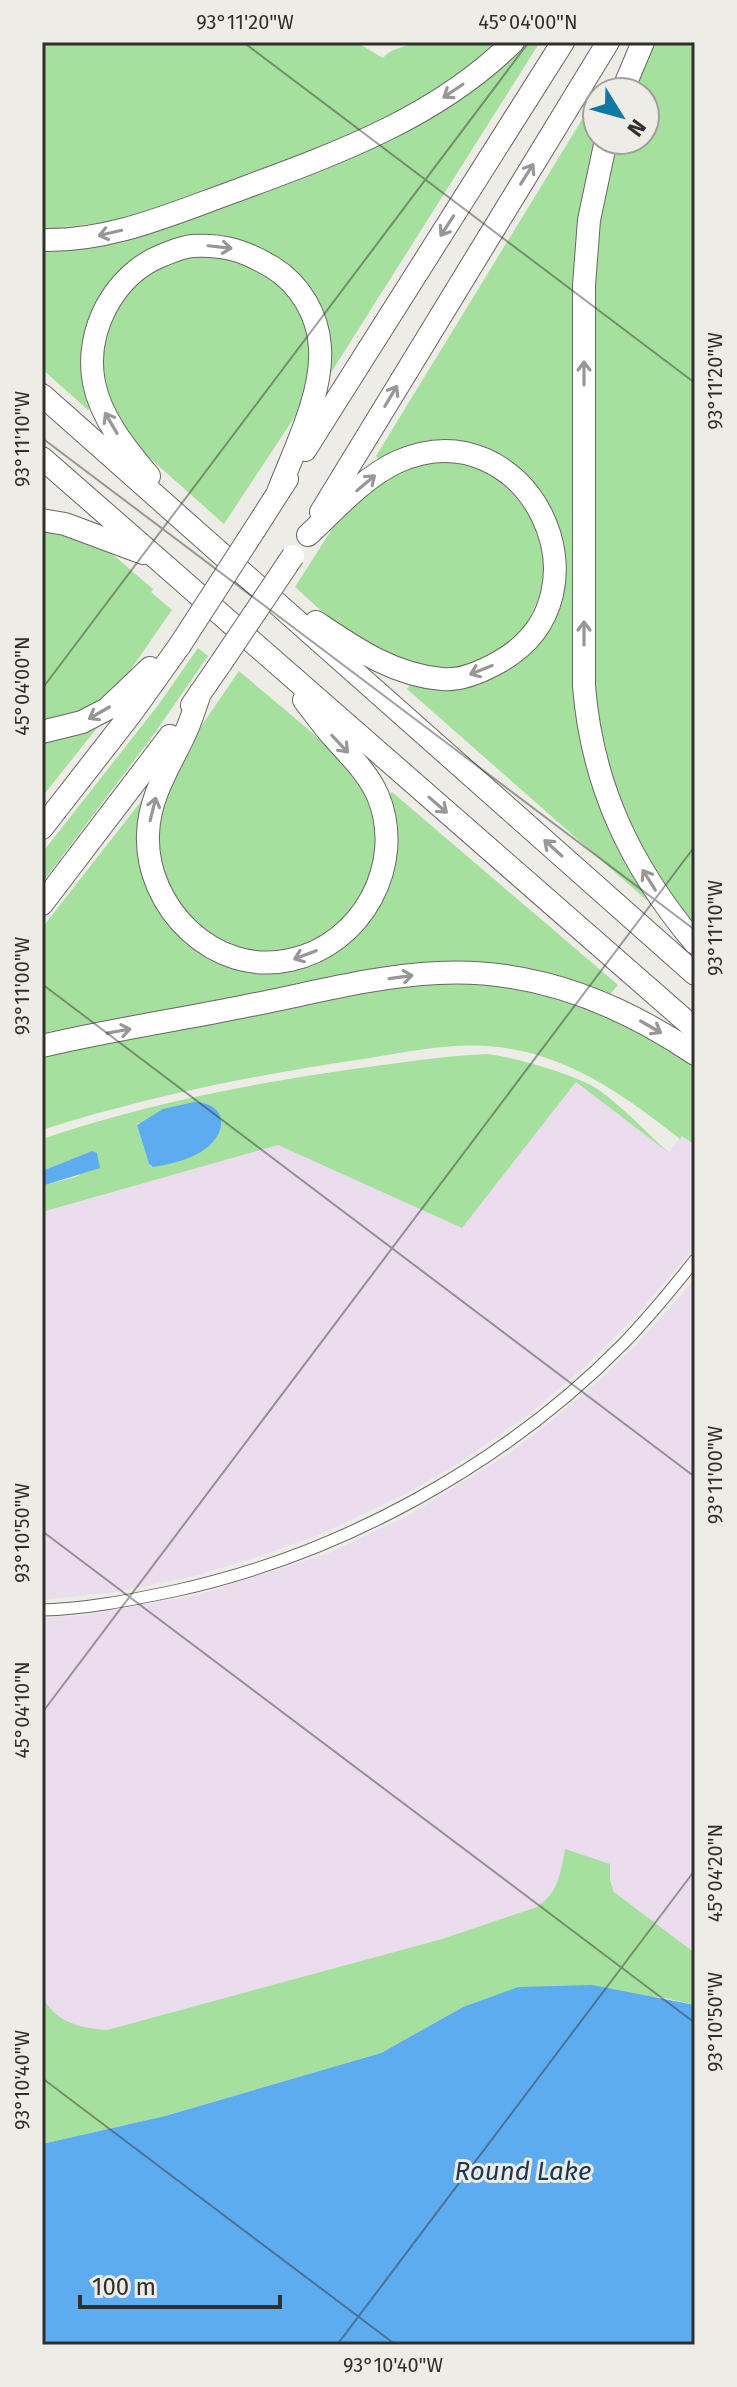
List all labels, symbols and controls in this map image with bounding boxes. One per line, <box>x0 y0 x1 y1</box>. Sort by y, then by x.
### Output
text: 93°11'20"W <box>196 10 294 34</box>
text: 45°04'00"N <box>478 10 578 34</box>
north arrow <box>581 76 661 156</box>
one-way arrow <box>442 83 464 99</box>
text: N <box>621 114 652 142</box>
one-way arrow <box>519 163 535 186</box>
one-way arrow <box>438 215 455 237</box>
one-way arrow <box>98 226 124 241</box>
one-way arrow <box>206 240 233 255</box>
text: 93°11'20"W <box>703 332 727 430</box>
one-way arrow <box>576 360 592 387</box>
one-way arrow <box>383 385 399 408</box>
text: 93°11'10"W <box>10 390 34 487</box>
one-way arrow <box>103 412 118 436</box>
one-way arrow <box>355 474 376 492</box>
one-way arrow <box>576 620 592 647</box>
text: 45°04'00"N <box>10 636 34 736</box>
one-way arrow <box>469 664 494 678</box>
one-way arrow <box>88 705 111 721</box>
one-way arrow <box>330 734 349 754</box>
one-way arrow <box>146 796 161 822</box>
one-way arrow <box>427 796 447 814</box>
one-way arrow <box>543 839 563 857</box>
one-way arrow <box>640 869 656 892</box>
text: 93°11'10"W <box>703 879 727 976</box>
text: 93°11'00"W <box>10 936 34 1035</box>
one-way arrow <box>293 948 318 963</box>
one-way arrow <box>388 969 413 984</box>
one-way arrow <box>639 1019 662 1035</box>
one-way arrow <box>105 1023 131 1038</box>
text: 93°11'00"W <box>703 1425 727 1524</box>
text: 93°10'50"W <box>10 1483 34 1583</box>
text: 45°04'10"N <box>10 1661 34 1759</box>
text: 45°04'20"N <box>703 1824 727 1922</box>
text: 93°10'50"W <box>703 1972 727 2072</box>
text: 93°10'40"W <box>10 2030 34 2130</box>
water label: Round Lake <box>455 2156 591 2187</box>
scale bar <box>80 2259 280 2309</box>
text: 100 m <box>92 2273 156 2301</box>
text: 93°10'40"W <box>343 2353 443 2377</box>

